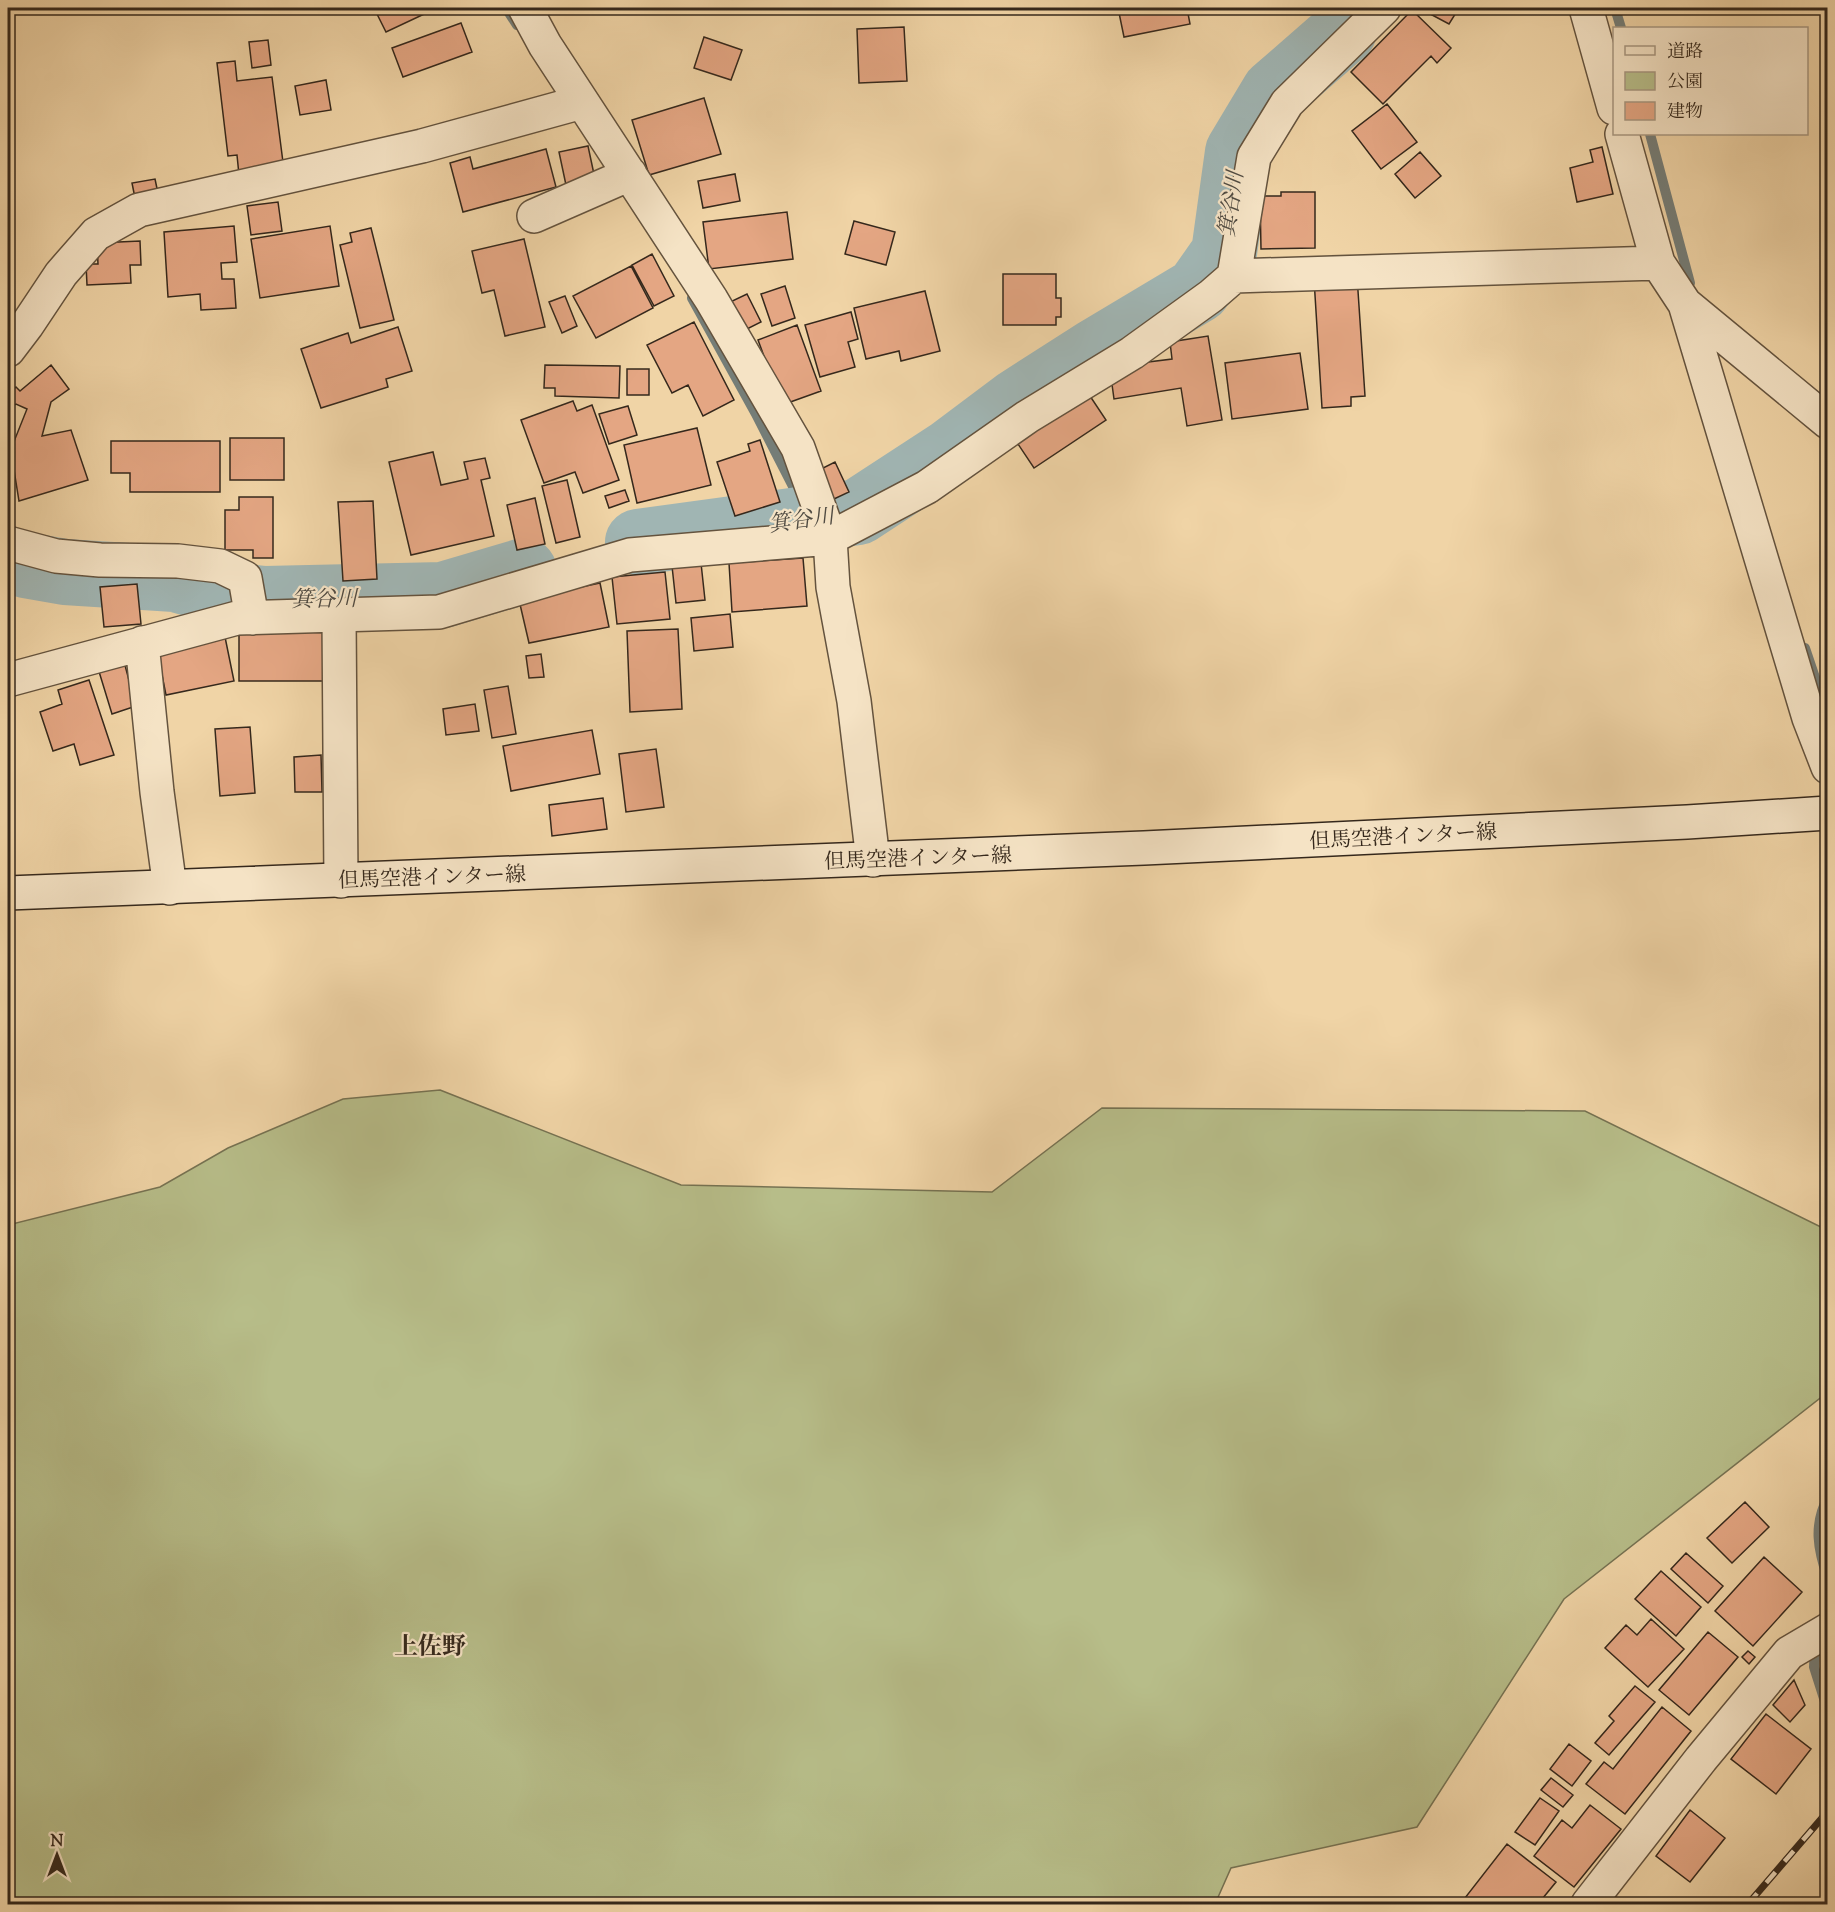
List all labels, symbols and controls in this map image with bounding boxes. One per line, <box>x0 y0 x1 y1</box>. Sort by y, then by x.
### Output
legend <box>1613 27 1808 135</box>
text: 道路 <box>1667 40 1703 66</box>
text: 公園 <box>1667 70 1703 96</box>
text: 建物 <box>1667 100 1703 126</box>
water label: 箕谷川 <box>1213 168 1254 239</box>
water label: 箕谷川 <box>767 501 838 542</box>
water label: 箕谷川 <box>291 584 359 618</box>
street label: 但馬空港インター線 <box>1308 818 1498 858</box>
street label: 但馬空港インター線 <box>824 842 1013 878</box>
street label: 但馬空港インター線 <box>338 861 527 897</box>
district label: 上佐野 <box>394 1631 466 1665</box>
north arrow <box>27 1825 87 1885</box>
text: N <box>51 1831 64 1854</box>

